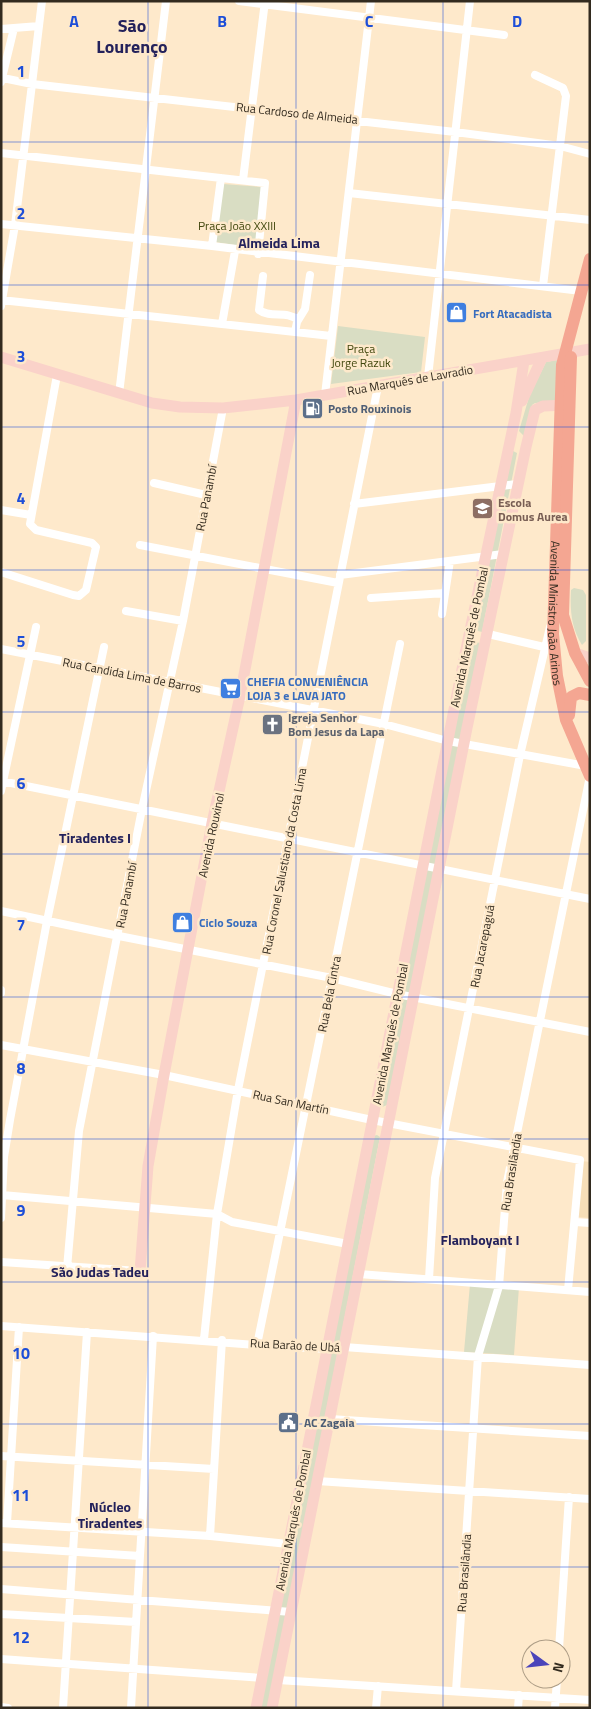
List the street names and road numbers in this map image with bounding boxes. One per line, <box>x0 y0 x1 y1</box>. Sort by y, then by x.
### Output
street label: Rua Cardoso de Almeida <box>235 97 359 129</box>
street label: Rua Marquês de Lavradio <box>346 360 474 400</box>
street label: Rua Panambí <box>190 462 222 533</box>
street label: Avenida Ministro João Arinos <box>543 541 568 687</box>
street label: Avenida Marquês de Pombal <box>445 565 493 709</box>
street label: Rua Candida Lima de Barros <box>61 652 203 698</box>
street label: Rua Coronel Salustiano da Costa Lima <box>257 766 311 956</box>
street label: Avenida Rouxinol <box>193 791 229 879</box>
street label: Rua Panambí <box>110 859 142 930</box>
street label: Rua Jacarepaguá <box>465 903 499 989</box>
street label: Rua Bela Cintra <box>312 954 346 1034</box>
street label: Avenida Marquês de Pombal <box>367 962 413 1106</box>
street label: Rua San Martín <box>251 1085 331 1119</box>
street label: Rua Brasilândia <box>495 1132 527 1212</box>
street label: Rua Barão de Ubá <box>250 1333 340 1357</box>
street label: Avenida Marquês de Pombal <box>270 1448 316 1592</box>
street label: Rua Brasilândia <box>452 1533 476 1613</box>

